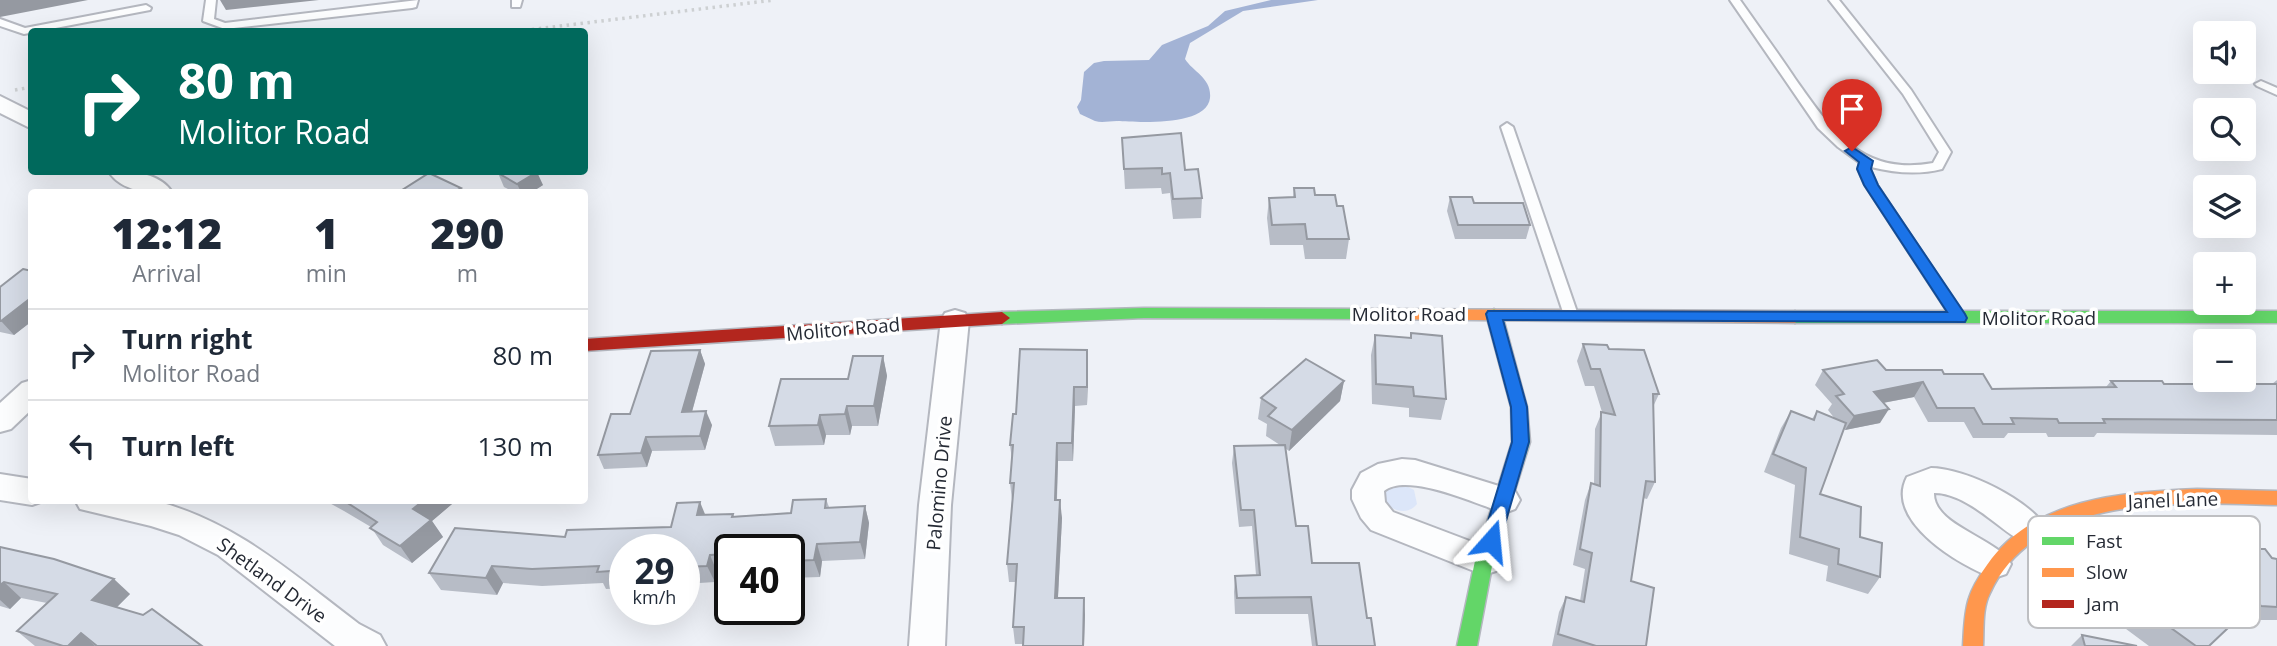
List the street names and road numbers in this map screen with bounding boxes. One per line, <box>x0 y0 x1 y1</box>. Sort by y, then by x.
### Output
street label: Molitor Road <box>1352 301 1466 327</box>
street label: Molitor Road <box>1982 305 2096 331</box>
street label: Molitor Road <box>785 311 901 347</box>
street label: Palomino Drive <box>920 415 958 551</box>
street label: Janel Lane <box>2125 485 2219 515</box>
street label: Shetland Drive <box>212 531 332 629</box>

